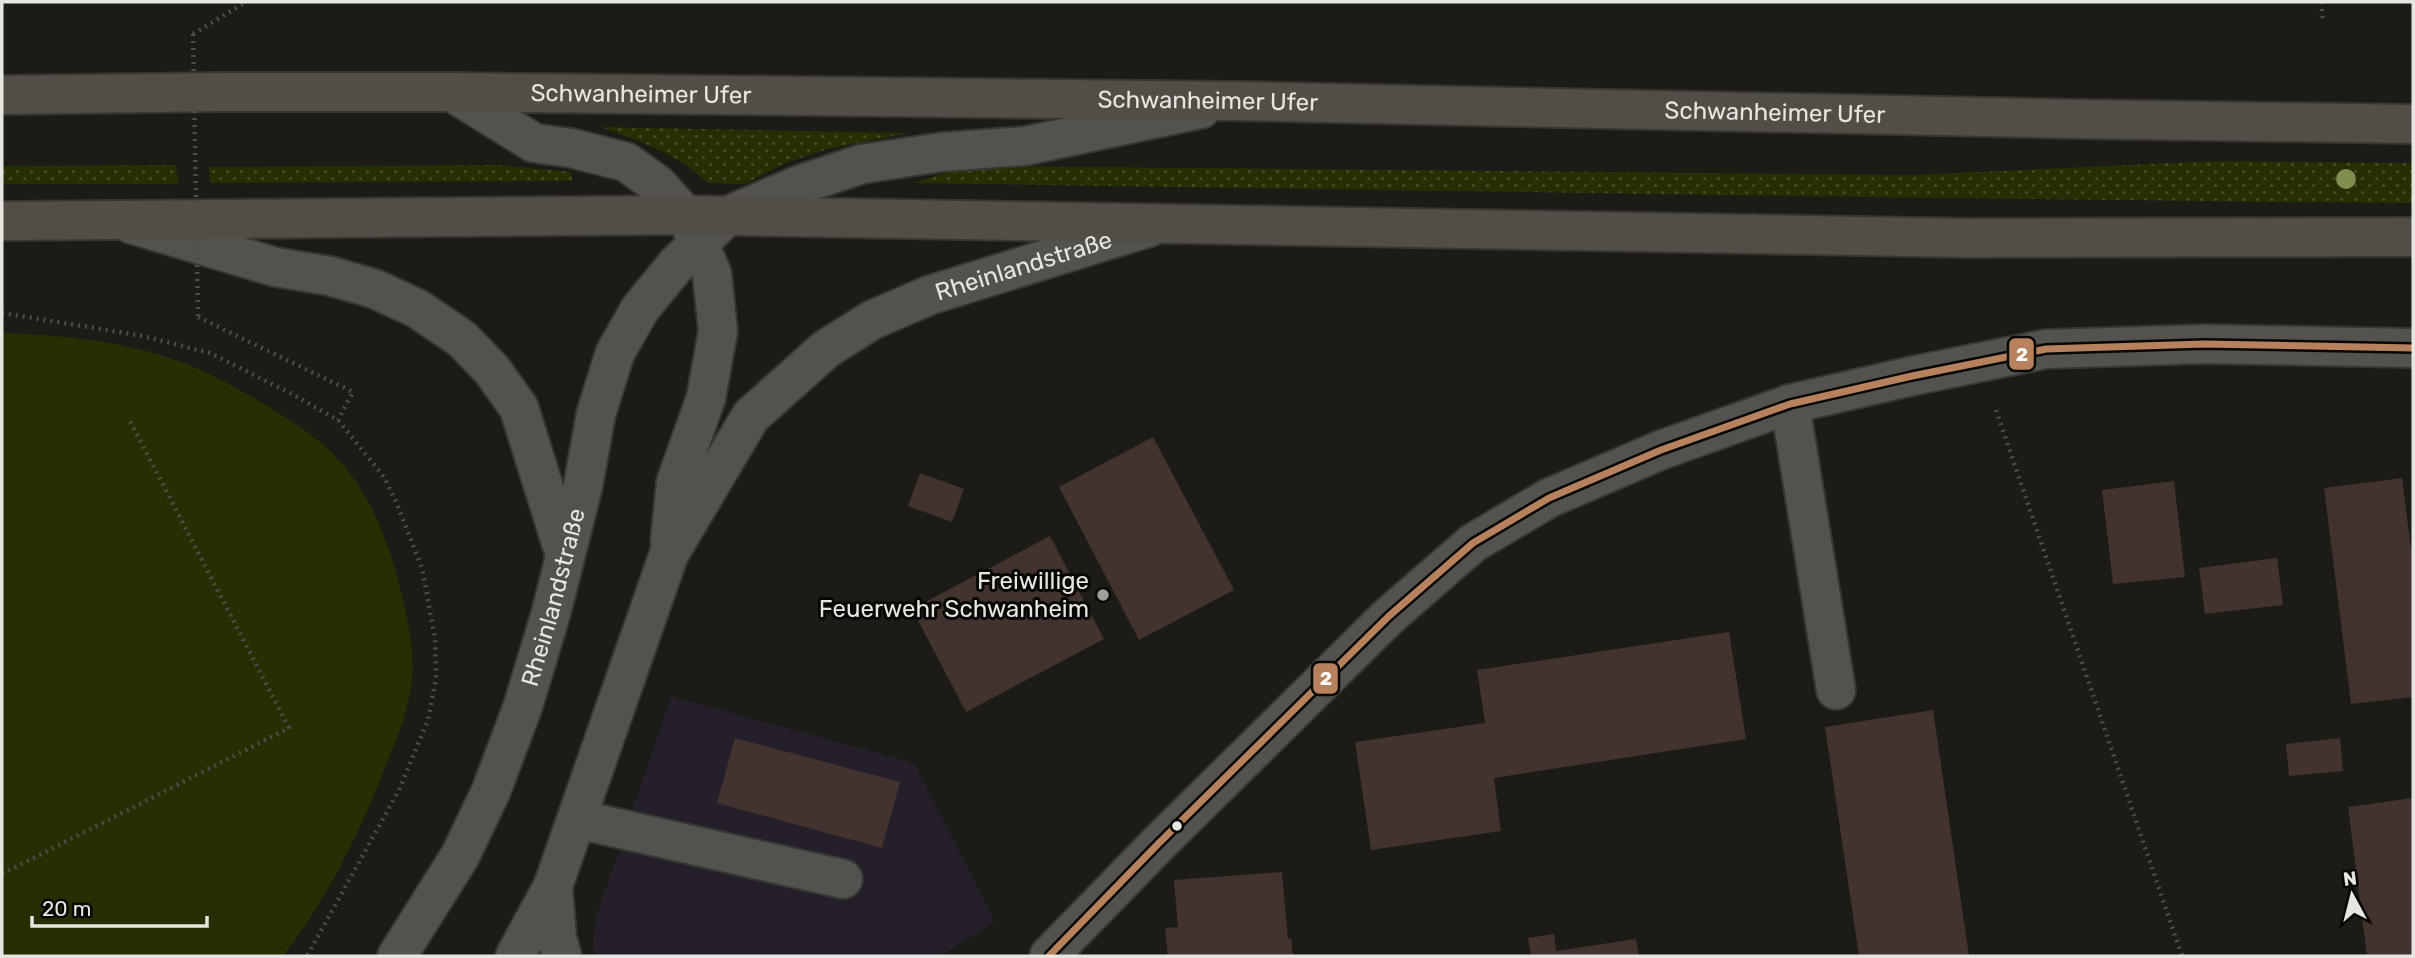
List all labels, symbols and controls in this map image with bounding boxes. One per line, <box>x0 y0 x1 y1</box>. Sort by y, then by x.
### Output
street label: Schwanheimer Ufer <box>530 79 752 109</box>
street label: Schwanheimer Ufer <box>1097 85 1319 117</box>
street label: Schwanheimer Ufer <box>1664 96 1886 129</box>
street label: Rheinlandstraße <box>932 226 1115 307</box>
line badge: 2 <box>2008 337 2035 371</box>
text: 2 <box>2016 343 2028 366</box>
street label: Rheinlandstraße <box>516 505 591 690</box>
place label: Freiwillige Feuerwehr Schwanheim <box>819 567 1089 623</box>
marker: Freiwillige Feuerwehr Schwanheim <box>1095 587 1111 603</box>
line badge: 2 <box>1312 662 1339 695</box>
text: 2 <box>1320 667 1332 690</box>
unlabelled marker <box>1170 819 1184 833</box>
north arrow <box>2317 860 2387 930</box>
text: N <box>2342 866 2358 891</box>
scale bar <box>32 884 206 928</box>
text: 20 m <box>42 896 91 921</box>

